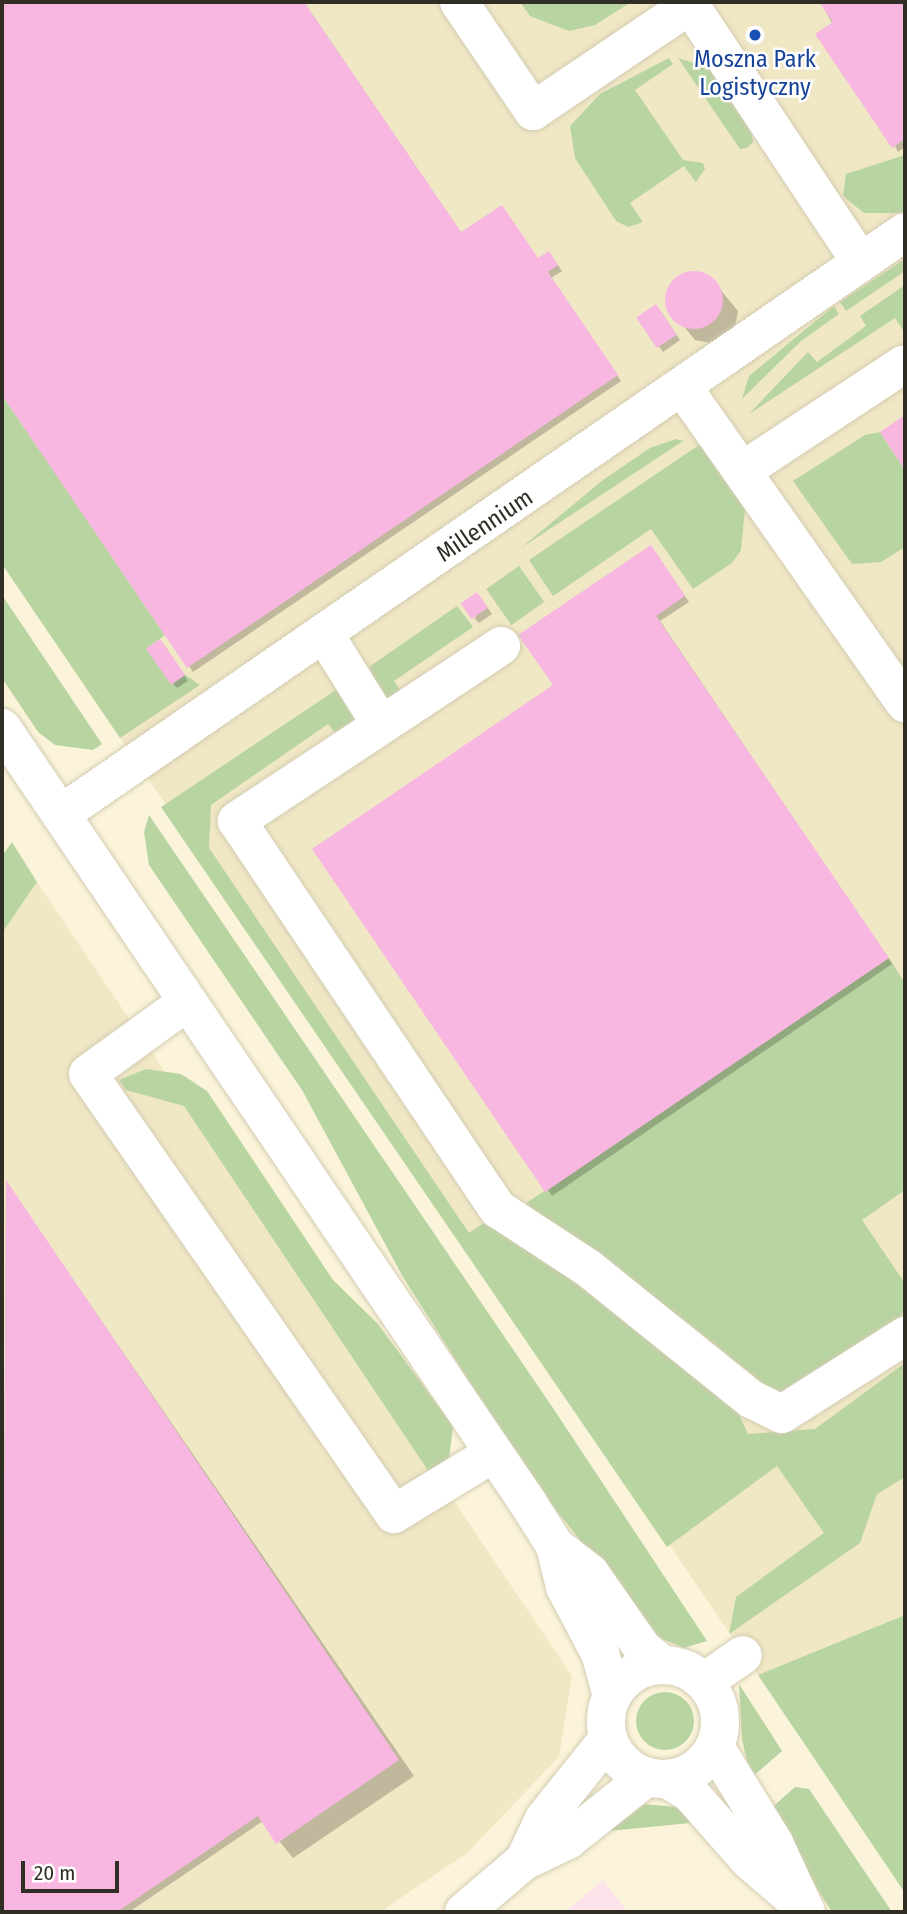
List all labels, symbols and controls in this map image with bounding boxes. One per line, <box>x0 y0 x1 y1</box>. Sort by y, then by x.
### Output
marker: Moszna Park Logistyczny <box>747 27 763 43</box>
place label: Moszna Park Logistyczny <box>694 46 816 102</box>
street label: Millennium <box>431 483 539 569</box>
scale bar <box>24 1848 122 1892</box>
text: 20 m <box>34 1860 75 1886</box>

